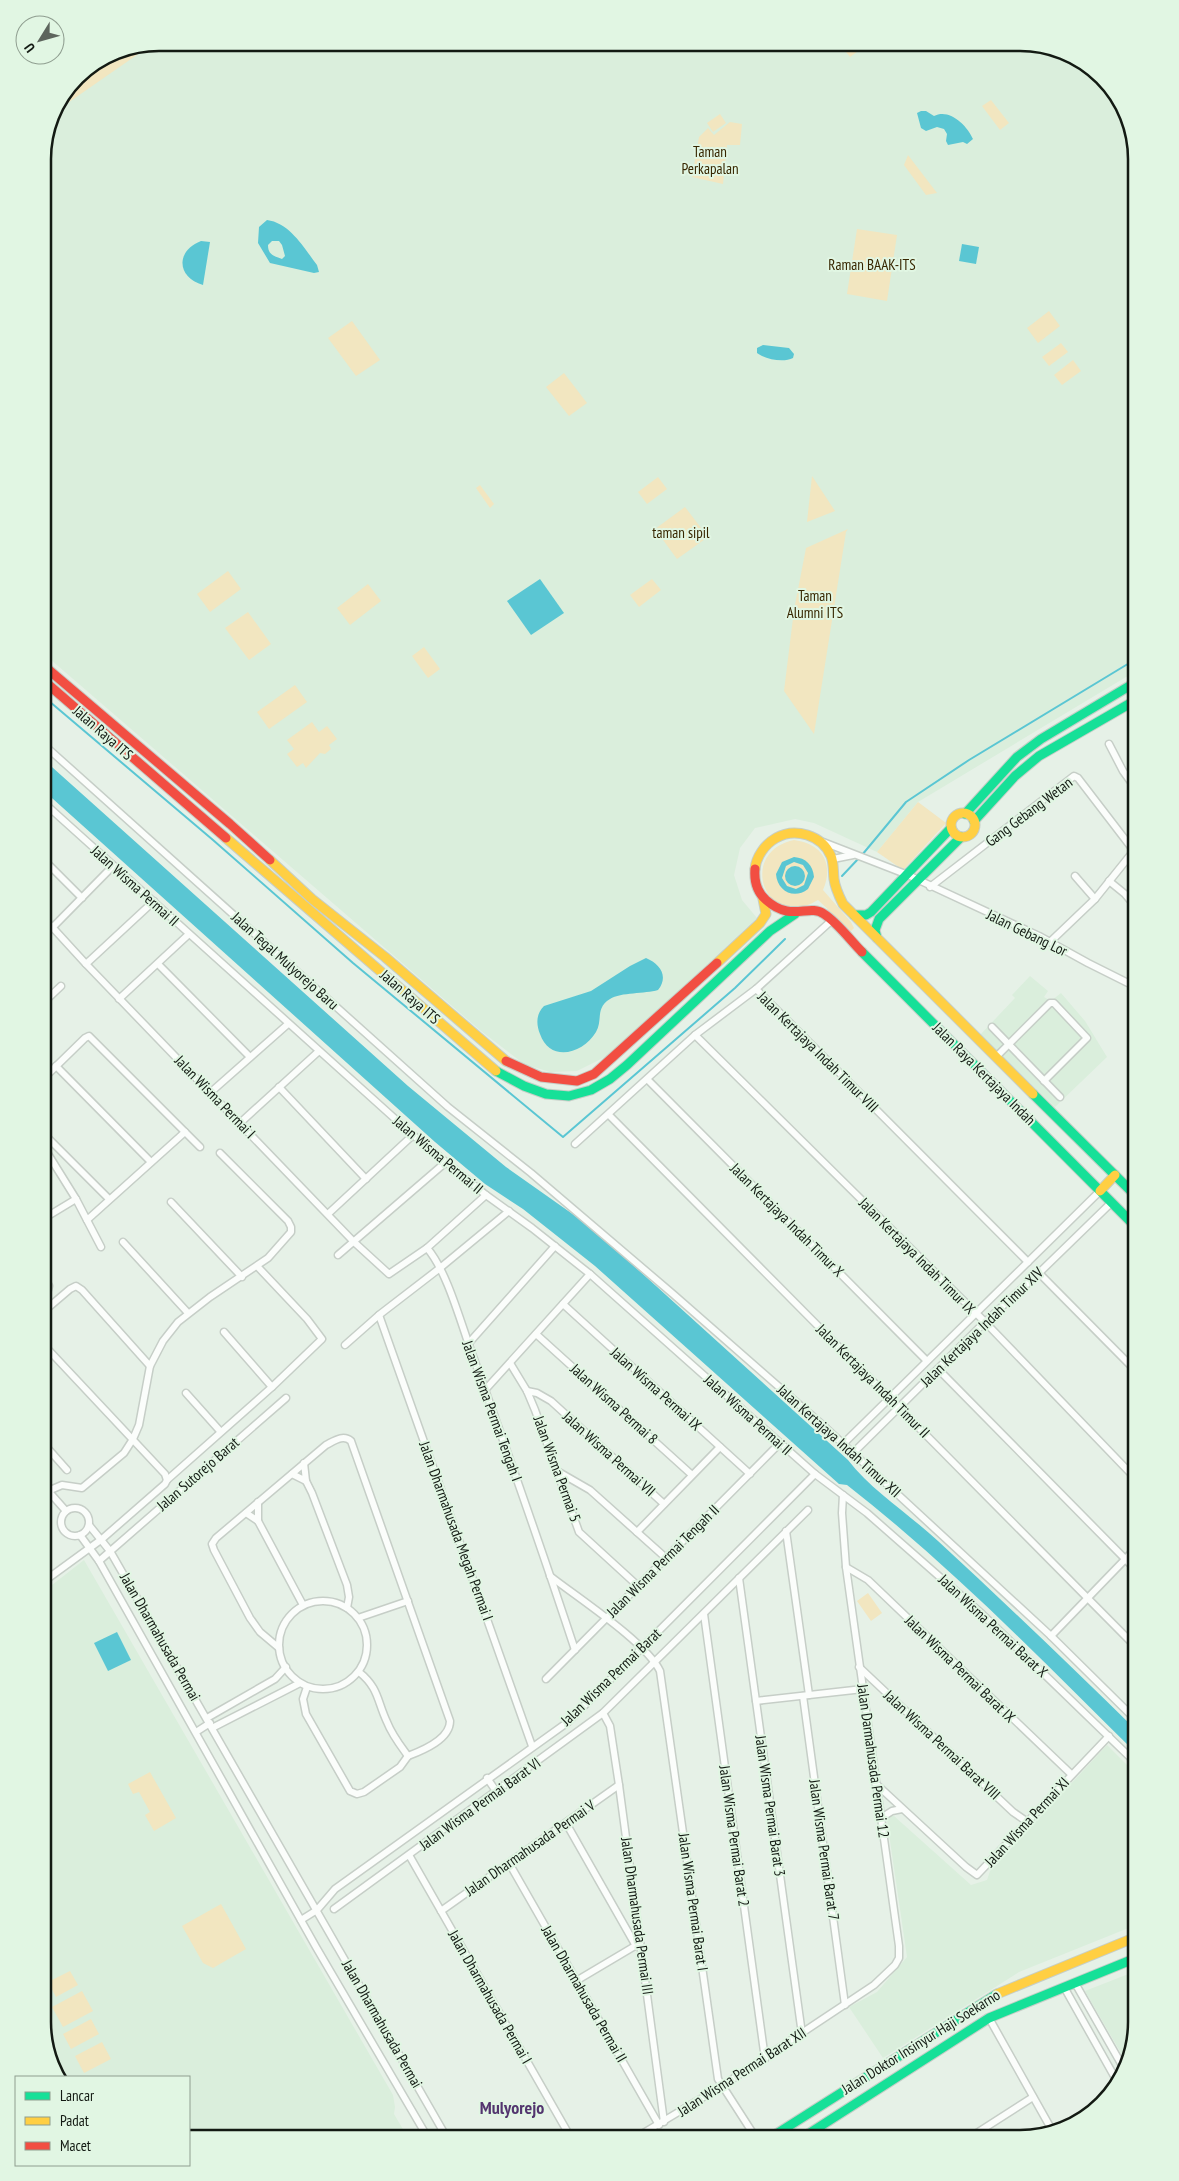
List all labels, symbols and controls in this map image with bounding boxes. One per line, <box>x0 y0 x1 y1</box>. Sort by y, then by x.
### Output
north arrow <box>15 15 65 65</box>
text: U <box>20 40 39 56</box>
park label: Taman Perkapalan <box>681 142 739 178</box>
park label: Raman BAAK-ITS <box>828 255 916 274</box>
park label: taman sipil <box>652 523 710 542</box>
park label: Taman Alumni ITS <box>787 586 843 622</box>
street label: Jalan Raya ITS <box>69 701 137 764</box>
street label: Gang Gebang Wetan <box>981 773 1076 851</box>
street label: Jalan Wisma Permai II <box>87 840 183 930</box>
street label: Jalan Gebang Lor <box>983 904 1071 961</box>
street label: Jalan Tegal Mulyorejo Baru <box>227 907 343 1014</box>
street label: Jalan Raya ITS <box>376 965 444 1028</box>
street label: Jalan Kertajaya Indah Timur VIII <box>753 987 883 1116</box>
street label: Jalan Raya Kertajaya Indah <box>928 1018 1040 1129</box>
street label: Jalan Wisma Permai I <box>170 1050 260 1142</box>
street label: Jalan Wisma Permai II <box>389 1111 487 1198</box>
street label: Jalan Kertajaya Indah Timur X <box>726 1158 849 1281</box>
street label: Jalan Kertajaya Indah Timur IX <box>854 1193 980 1318</box>
street label: Jalan Kertajaya Indah Timur XIV <box>915 1263 1047 1391</box>
street label: Jalan Kertajaya Indah Timur II <box>812 1319 934 1441</box>
street label: Jalan Wisma Permai Tengah I <box>458 1337 527 1484</box>
street label: Jalan Wisma Permai IX <box>606 1342 706 1435</box>
street label: Jalan Wisma Permai 8 <box>566 1359 662 1448</box>
street label: Jalan Wisma Permai II <box>700 1369 796 1459</box>
street label: Jalan Kertajaya Indah Timur XII <box>773 1379 905 1501</box>
street label: Jalan Wisma Permai VII <box>558 1406 660 1500</box>
street label: Jalan Wisma Permai 5 <box>529 1412 585 1525</box>
street label: Jalan Sutorejo Barat <box>152 1433 243 1515</box>
street label: Jalan Dharmahusada Megah Permai I <box>415 1438 498 1623</box>
street label: Jalan Wisma Permai Tengah II <box>602 1500 723 1622</box>
street label: Jalan Dharmahusada Permai <box>116 1568 205 1704</box>
street label: Jalan Wisma Permai Barat X <box>934 1569 1052 1681</box>
street label: Jalan Wisma Permai Barat IX <box>900 1610 1020 1727</box>
street label: Jalan Wisma Permai Barat <box>556 1624 665 1730</box>
street label: Jalan Darmahusada Permai 12 <box>853 1682 894 1839</box>
street label: Jalan Wisma Permai Barat VIII <box>879 1685 1005 1804</box>
street label: Jalan Wisma Permai Barat 3 <box>751 1733 790 1878</box>
street label: Jalan Wisma Permai Barat VI <box>415 1753 544 1855</box>
street label: Jalan Wisma Permai Barat 2 <box>715 1763 754 1908</box>
street label: Jalan Wisma Permai XI <box>980 1773 1073 1871</box>
street label: Jalan Wisma Permai Barat 7 <box>805 1777 844 1922</box>
street label: Jalan Dharmahusada Permai V <box>460 1795 598 1900</box>
street label: Jalan Wisma Permai Barat I <box>674 1831 713 1972</box>
street label: Jalan Dharmahusada Permai III <box>617 1835 658 1996</box>
street label: Jalan Dharmahusada Permai II <box>537 1921 631 2066</box>
street label: Jalan Dharmahusada Permai I <box>444 1926 537 2067</box>
street label: Jalan Dharmahusada Permai <box>338 1955 427 2091</box>
street label: Jalan Doktor Insinyur Haji Soekarno <box>837 1985 1003 2099</box>
street label: Jalan Wisma Permai Barat XII <box>673 2023 810 2121</box>
legend <box>15 2076 190 2166</box>
text: Lancar <box>60 2086 95 2105</box>
district label: Mulyorejo <box>480 2096 544 2119</box>
text: Padat <box>60 2111 89 2130</box>
text: Macet <box>60 2136 91 2155</box>

